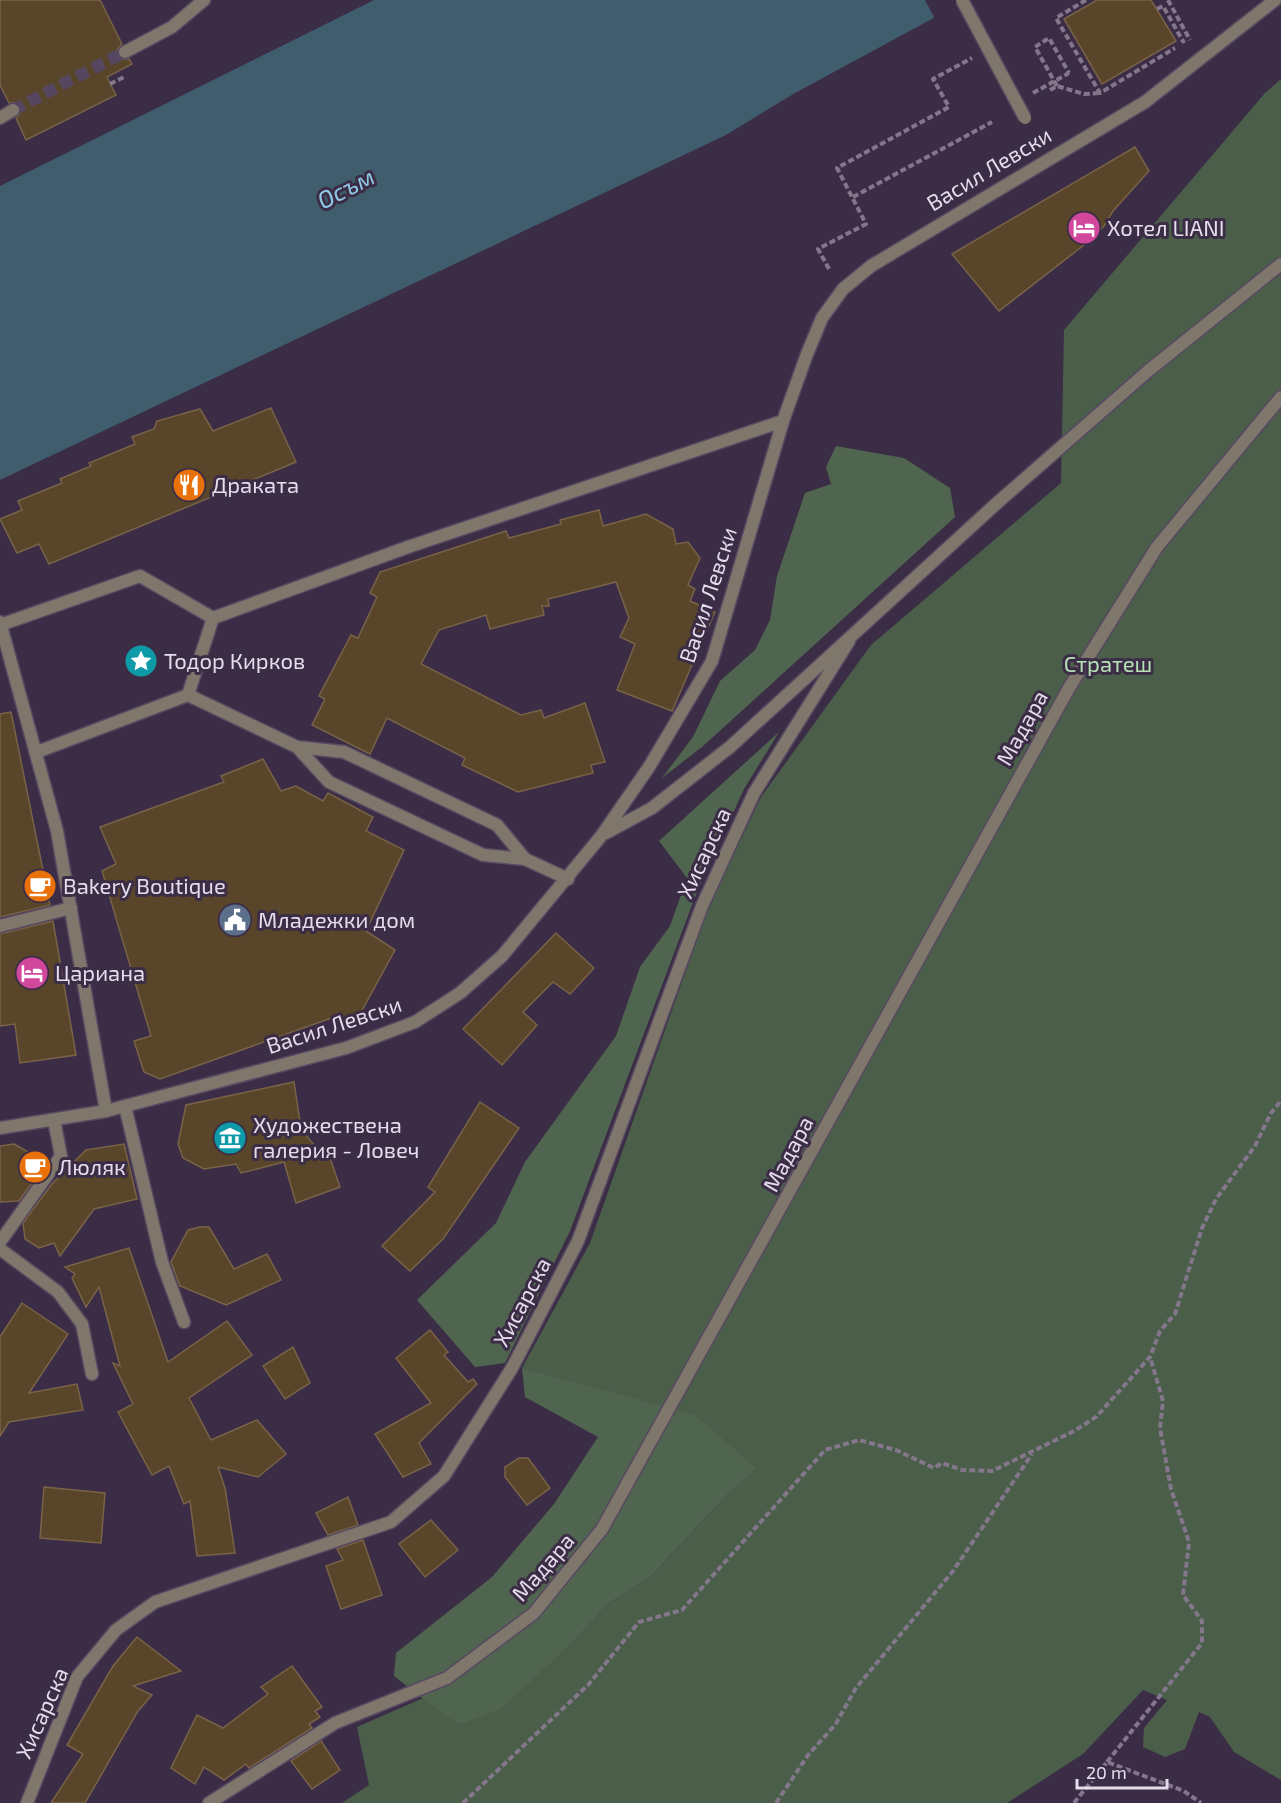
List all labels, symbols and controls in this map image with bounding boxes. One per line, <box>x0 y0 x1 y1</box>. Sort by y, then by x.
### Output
street label: Васил Левски <box>921 121 1055 216</box>
water label: Осъм <box>312 161 379 214</box>
hotel icon: Хотел LIANI <box>1066 210 1102 246</box>
place label: Хотел LIANI <box>1107 214 1224 240</box>
restaurant icon: Драката <box>171 467 207 503</box>
place label: Драката <box>212 471 299 497</box>
street label: Васил Левски <box>673 524 741 666</box>
place icon: Тодор Кирков <box>123 643 159 679</box>
place label: Тодор Кирков <box>164 647 305 673</box>
park label: Стратеш <box>1064 650 1152 676</box>
street label: Мадара <box>990 686 1052 769</box>
street label: Хисарска <box>671 803 735 902</box>
cafe icon: Bakery Boutique <box>22 868 58 904</box>
place label: Bakery Boutique <box>63 872 226 898</box>
public building icon: Младежки дом <box>217 902 253 938</box>
place label: Младежки дом <box>258 906 415 932</box>
hotel icon: Цариана <box>14 955 50 991</box>
place label: Цариана <box>55 959 145 985</box>
street label: Васил Левски <box>263 990 405 1058</box>
place label: Художествена галерия - Ловеч <box>253 1111 420 1162</box>
street label: Мадара <box>757 1111 818 1196</box>
museum icon: Художествена галерия - Ловеч <box>212 1120 248 1156</box>
cafe icon: Люляк <box>17 1149 53 1185</box>
place label: Люляк <box>58 1153 126 1179</box>
street label: Хисарска <box>487 1253 555 1350</box>
street label: Мадара <box>506 1527 579 1606</box>
street label: Хисарска <box>9 1663 73 1762</box>
scale bar <box>1077 1752 1167 1790</box>
text: 20 m <box>1086 1761 1127 1783</box>

